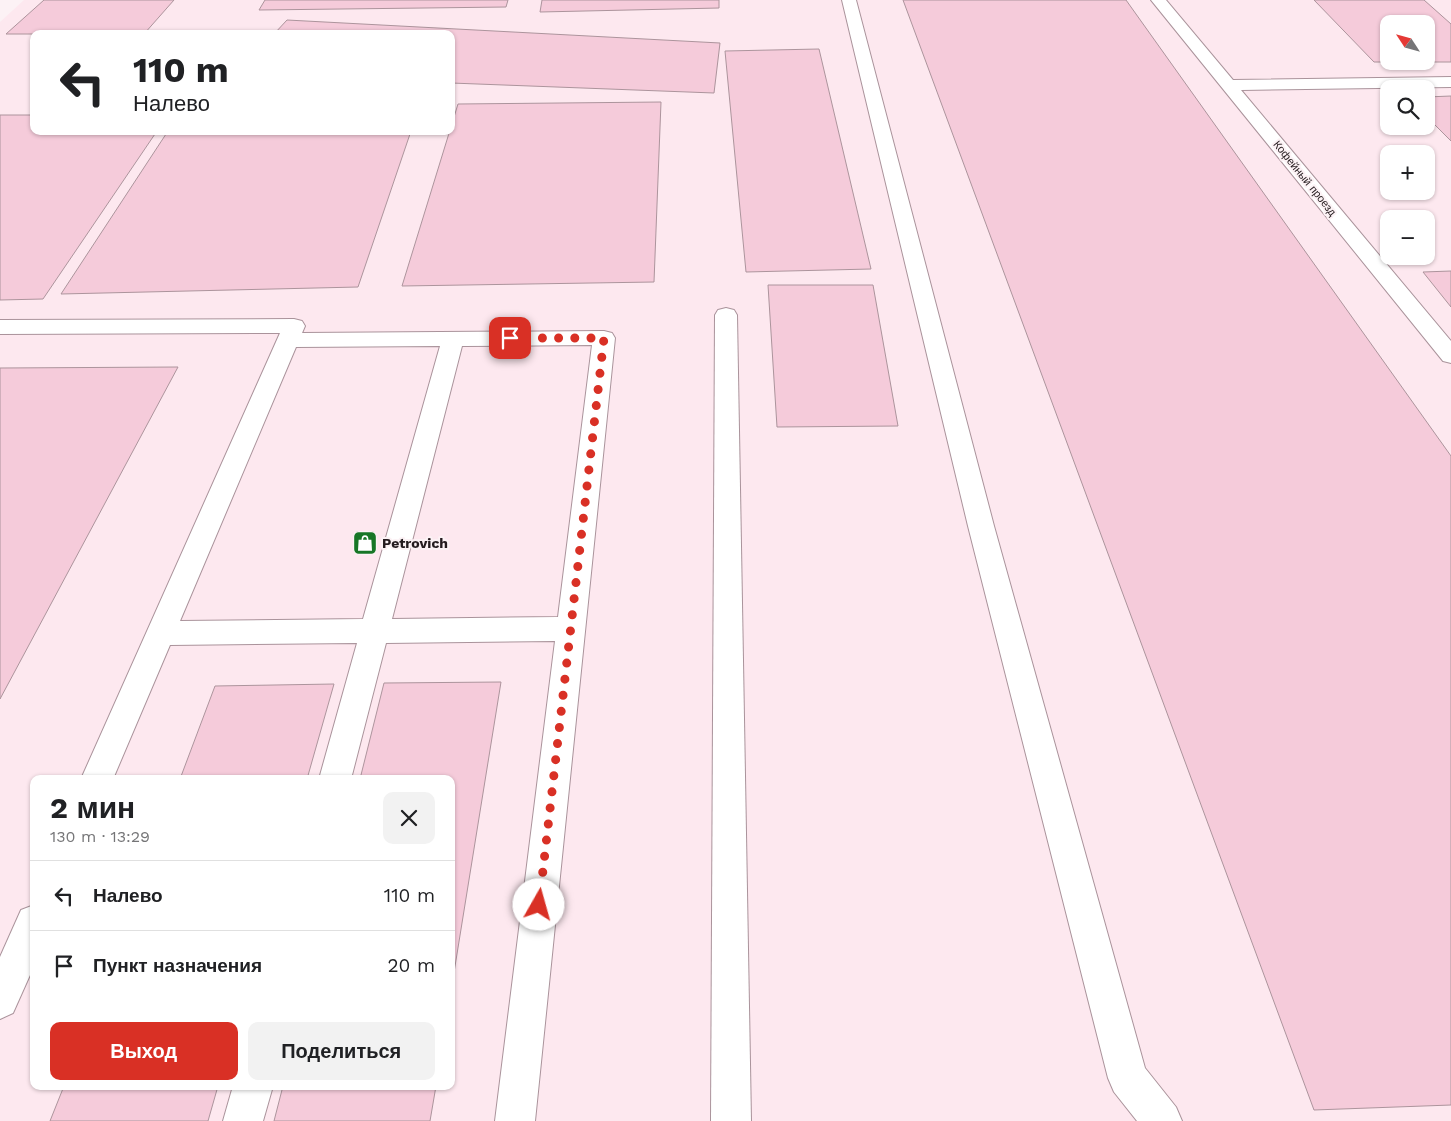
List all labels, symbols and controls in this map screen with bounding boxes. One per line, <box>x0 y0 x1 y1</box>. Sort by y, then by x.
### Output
north arrow <box>1380 15 1435 70</box>
map controls <box>1380 15 1435 265</box>
text: 110 m <box>133 49 229 91</box>
icon: left <box>50 50 115 115</box>
button: search <box>1380 80 1435 135</box>
text: Налево <box>133 91 210 116</box>
street label: Кофейный проезд <box>1270 138 1339 219</box>
button: + <box>1380 145 1435 200</box>
button: − <box>1380 210 1435 265</box>
pin <box>489 317 531 359</box>
icon: arrive <box>496 324 524 352</box>
shop icon: Petrovich <box>352 530 378 556</box>
place label: Petrovich <box>382 535 448 551</box>
text: 2 мин <box>50 790 135 825</box>
button: close <box>383 792 435 844</box>
text: 130 m · 13:29 <box>50 827 150 846</box>
position arrow <box>512 878 564 930</box>
icon: left <box>50 882 78 910</box>
text: Налево <box>93 884 163 907</box>
text: 110 m <box>384 884 435 907</box>
icon: arrive <box>50 952 78 980</box>
text: Пункт назначения <box>93 954 262 977</box>
text: 20 m <box>388 954 435 977</box>
button: Выход <box>50 1022 238 1080</box>
button: Поделиться <box>248 1022 435 1080</box>

